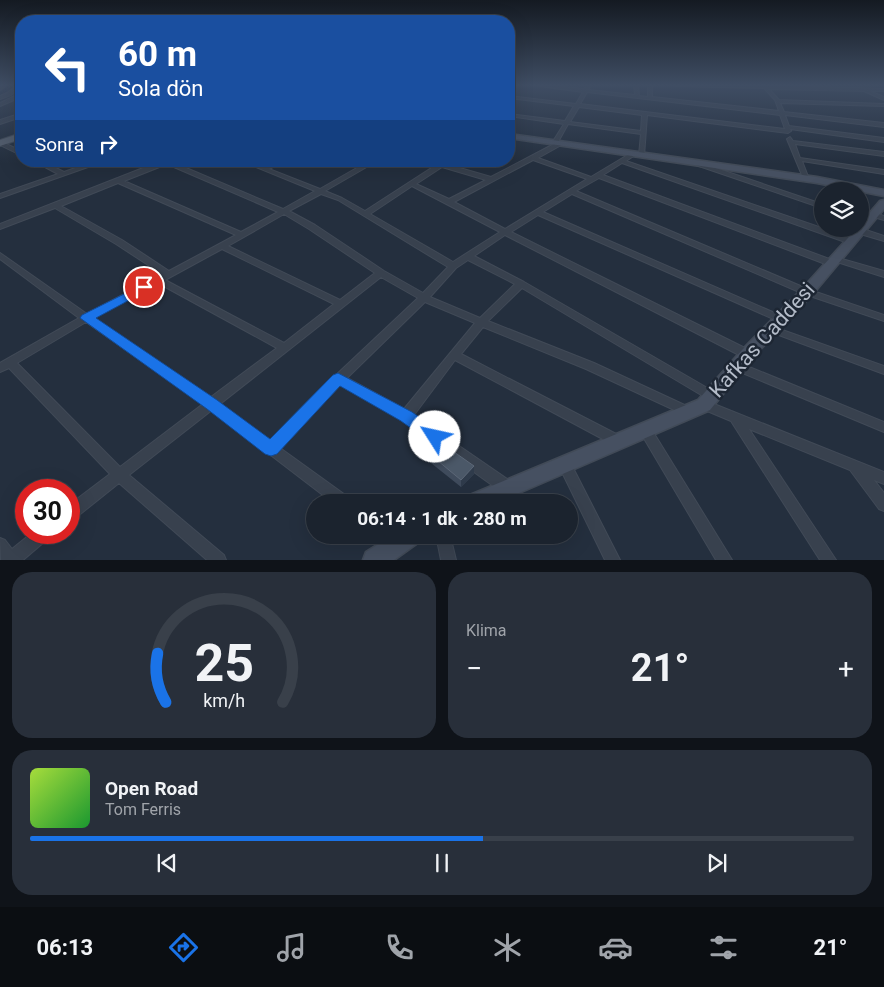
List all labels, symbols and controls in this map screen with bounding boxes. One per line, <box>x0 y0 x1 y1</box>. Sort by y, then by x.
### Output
text: 60 m <box>118 34 197 75</box>
icon: left <box>35 35 100 100</box>
text: Sola dön <box>118 76 204 101</box>
icon: right <box>94 130 122 158</box>
text: Sonra <box>35 133 84 156</box>
map controls <box>814 182 869 237</box>
button: layers <box>814 182 869 237</box>
pin <box>123 266 165 308</box>
icon: arrive <box>130 273 158 301</box>
street label: Kafkas Caddesi <box>704 278 820 402</box>
position arrow <box>408 410 460 462</box>
speed limit sign: 30 <box>15 479 80 544</box>
text: 06:14 · 1 dk · 280 m <box>357 507 527 530</box>
text: Klima <box>466 621 507 640</box>
text: 25 <box>194 633 254 694</box>
text: 21° <box>631 646 689 690</box>
text: − <box>466 652 482 685</box>
text: + <box>838 652 854 685</box>
text: km/h <box>203 690 245 711</box>
text: Open Road <box>105 777 198 800</box>
text: Tom Ferris <box>105 800 181 819</box>
icon: previous <box>153 849 181 877</box>
icon: pause <box>428 849 456 877</box>
icon: next <box>703 849 731 877</box>
icon: directions <box>166 930 201 965</box>
icon: music <box>274 930 309 965</box>
icon: phone <box>382 930 417 965</box>
icon: climate <box>490 930 525 965</box>
icon: car <box>598 930 633 965</box>
icon: filters <box>706 930 741 965</box>
text: 06:13 <box>36 935 93 960</box>
text: 21° <box>814 935 847 960</box>

